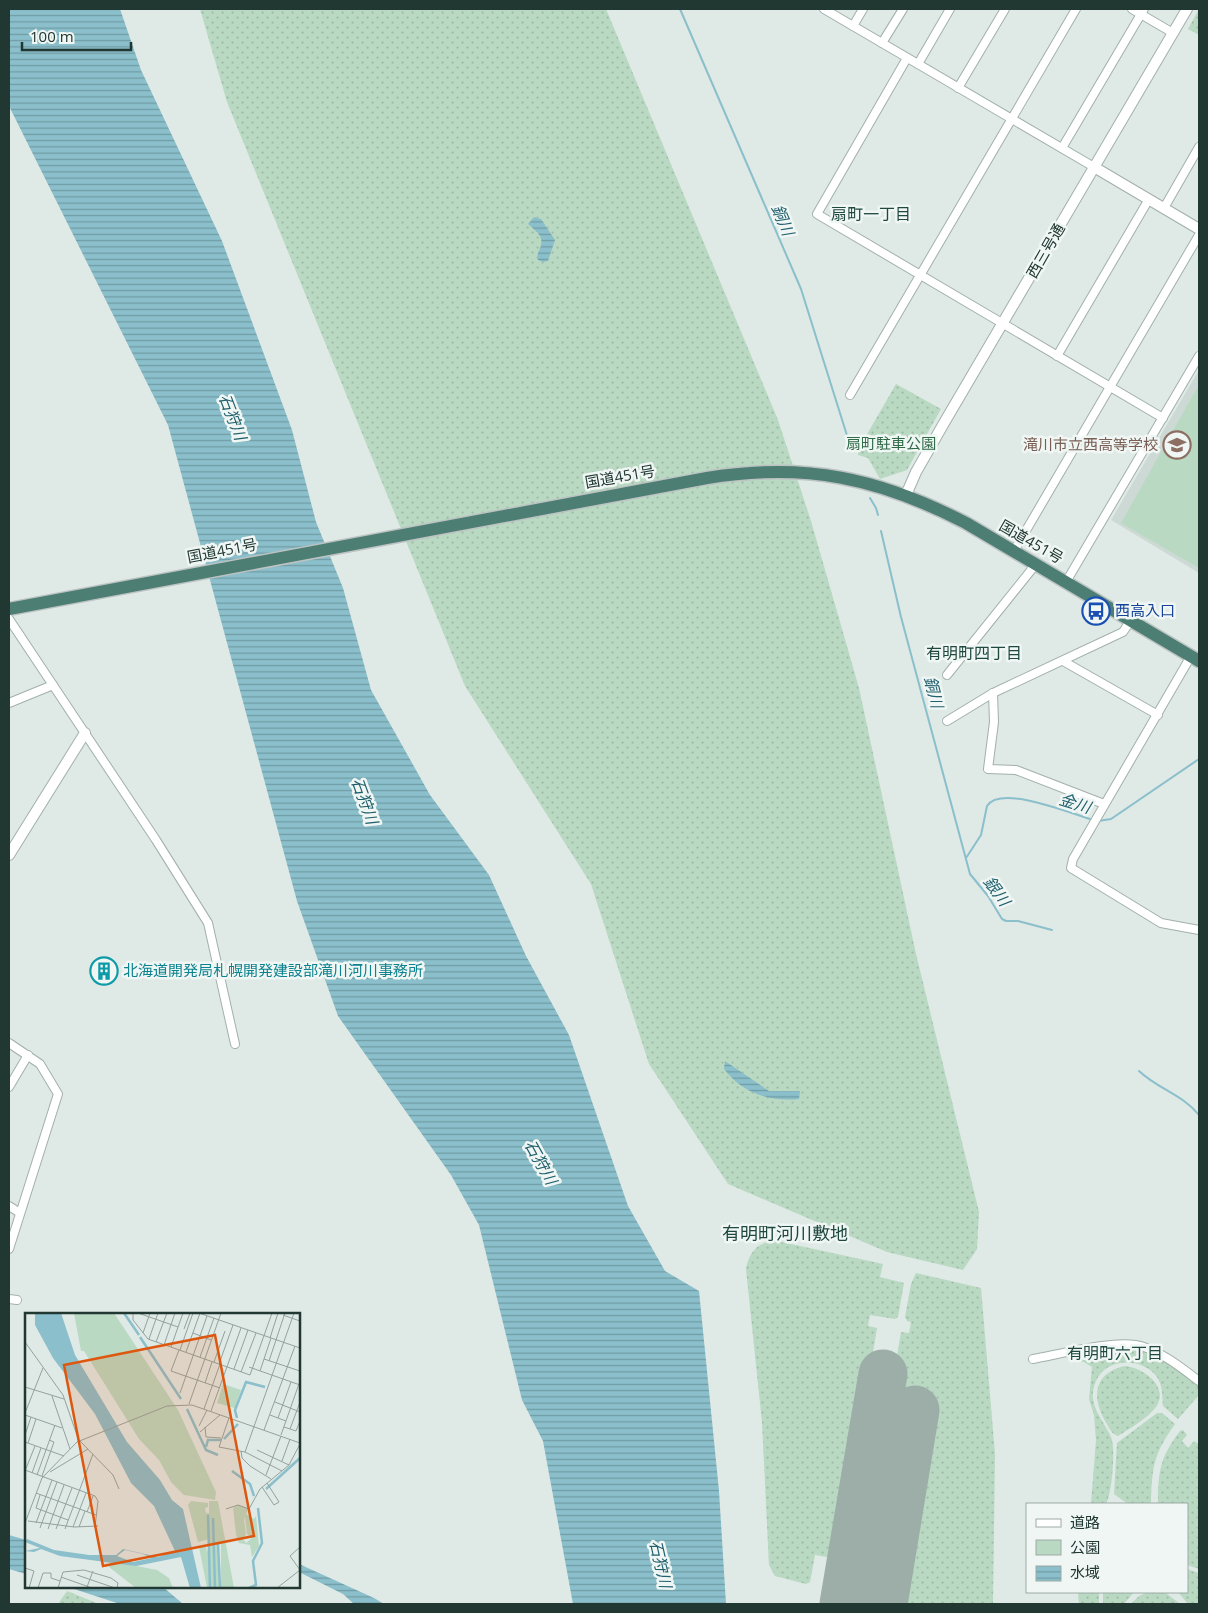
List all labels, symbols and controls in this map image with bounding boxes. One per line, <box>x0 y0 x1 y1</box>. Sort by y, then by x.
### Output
scale bar <box>22 20 131 52</box>
text: 100 m <box>30 26 74 46</box>
water label: 銅川 <box>767 201 800 241</box>
district label: 扇町一丁目 <box>831 203 911 225</box>
street label: 西三号通 <box>1021 220 1069 281</box>
water label: 石狩川 <box>214 391 253 445</box>
school or university icon: 滝川市立西高等学校 <box>1162 430 1192 460</box>
park label: 扇町駐車公園 <box>846 433 936 453</box>
place label: 滝川市立西高等学校 <box>1023 434 1158 454</box>
street label: 国道451号 <box>583 460 656 492</box>
street label: 国道451号 <box>996 515 1067 567</box>
street label: 国道451号 <box>185 533 258 567</box>
bus stop icon: 西高入口 <box>1081 596 1111 626</box>
place label: 西高入口 <box>1115 600 1175 620</box>
district label: 有明町四丁目 <box>926 642 1022 664</box>
water label: 銅川 <box>919 674 949 712</box>
water label: 石狩川 <box>346 775 384 829</box>
water label: 金川 <box>1056 788 1095 819</box>
water label: 銀川 <box>979 872 1016 912</box>
building icon: 北海道開発局札幌開発建設部滝川河川事務所 <box>89 956 119 986</box>
place label: 北海道開発局札幌開発建設部滝川河川事務所 <box>123 960 423 980</box>
water label: 石狩川 <box>520 1136 563 1190</box>
district label: 有明町河川敷地 <box>722 1221 848 1245</box>
inset map <box>25 1313 300 1588</box>
district label: 有明町六丁目 <box>1067 1342 1163 1364</box>
legend <box>1026 1503 1188 1593</box>
text: 道路 <box>1070 1512 1100 1532</box>
text: 公園 <box>1070 1537 1100 1557</box>
water label: 石狩川 <box>645 1538 678 1592</box>
text: 水域 <box>1070 1562 1100 1582</box>

